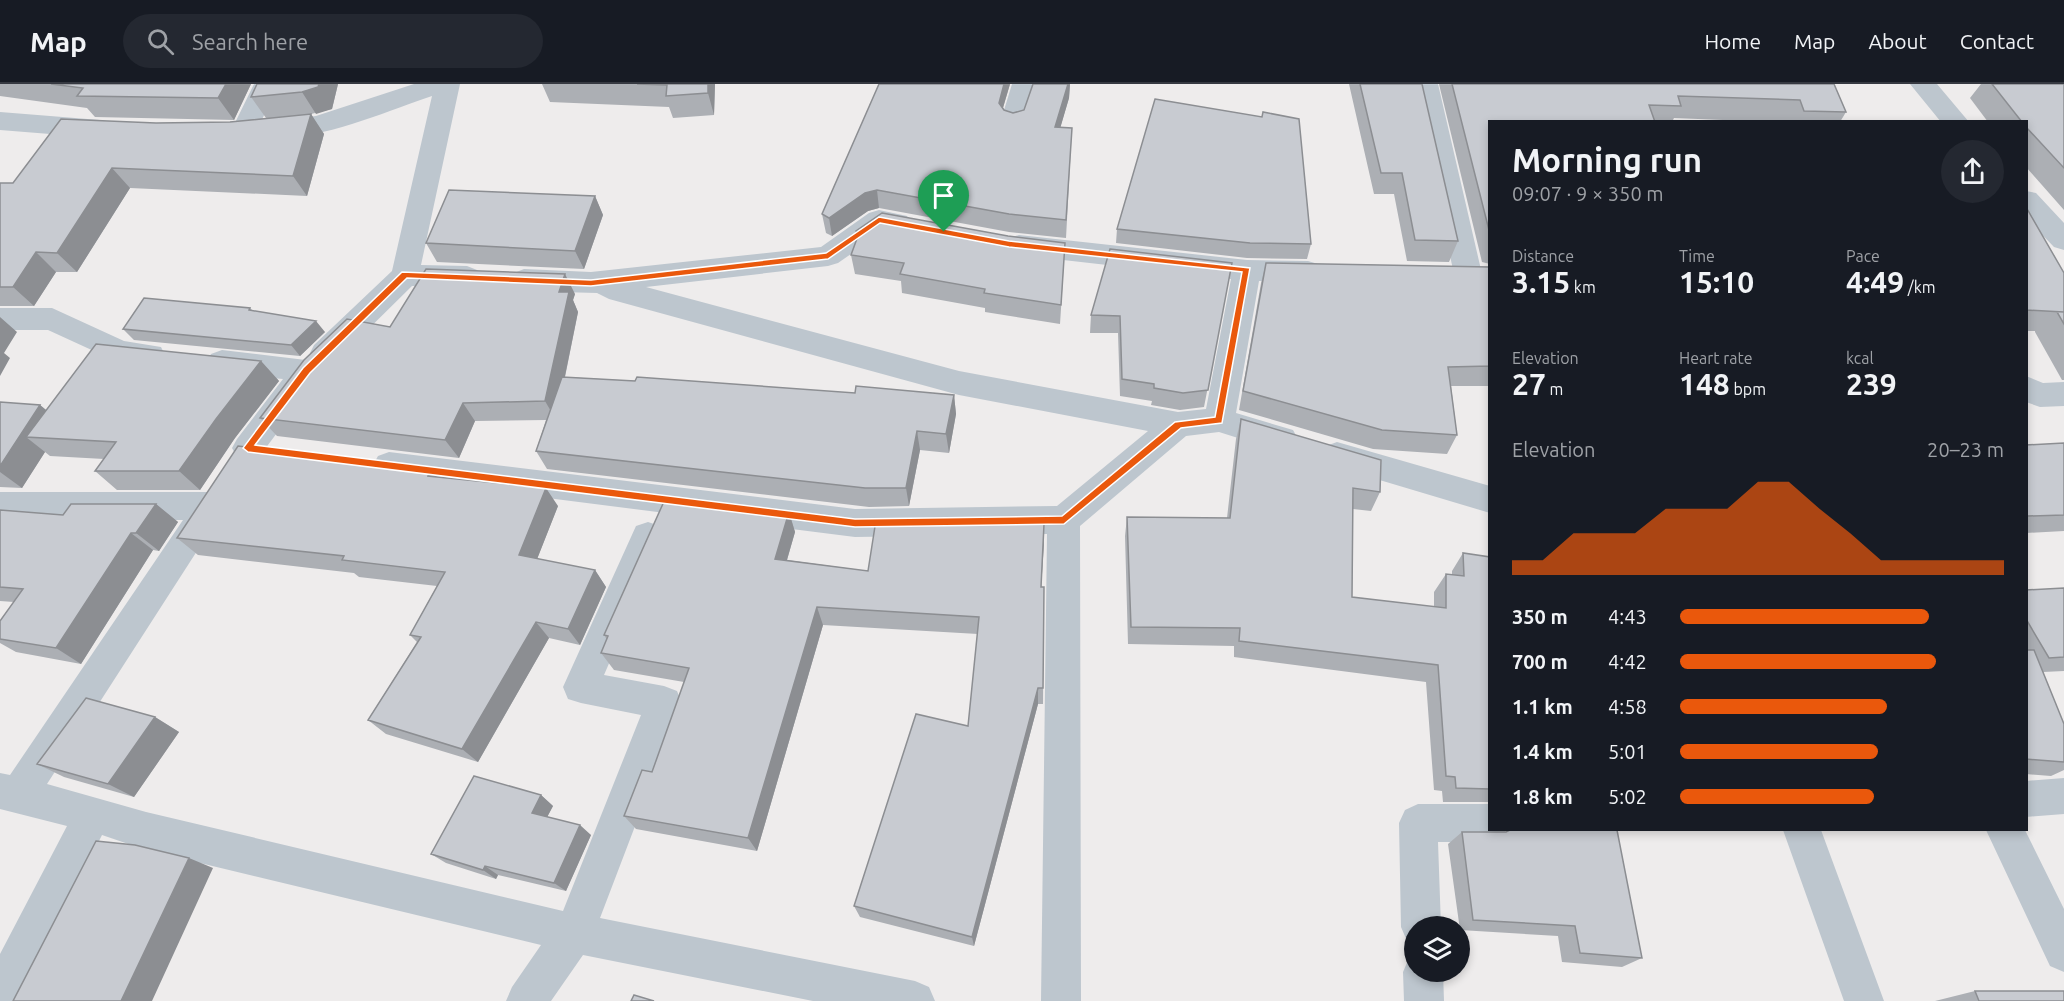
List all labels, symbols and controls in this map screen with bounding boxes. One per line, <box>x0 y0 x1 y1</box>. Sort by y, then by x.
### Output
search box <box>123 14 543 68</box>
icon: search <box>144 25 177 58</box>
text: Map <box>30 26 87 57</box>
text: Search here <box>192 29 308 54</box>
text: Home <box>1704 29 1761 53</box>
text: Map <box>1794 29 1835 53</box>
text: About <box>1868 29 1927 53</box>
text: Contact <box>1960 29 2034 53</box>
button: share <box>1941 140 2004 203</box>
text: Morning run <box>1512 141 1702 178</box>
pin <box>918 170 969 232</box>
icon: arrive <box>927 179 960 212</box>
text: 09:07 · 9 × 350 m <box>1512 182 1664 205</box>
text: Distance <box>1512 247 1574 265</box>
text: Time <box>1679 247 1715 265</box>
text: Pace <box>1846 247 1880 265</box>
text: 3.15 <box>1512 265 1570 299</box>
text: 15:10 <box>1679 265 1754 299</box>
text: 4:49 <box>1846 265 1904 299</box>
text: km <box>1570 278 1596 296</box>
text: /km <box>1904 278 1936 296</box>
text: Elevation <box>1512 349 1579 367</box>
text: Heart rate <box>1679 349 1753 367</box>
text: kcal <box>1846 349 1874 367</box>
text: 27 <box>1512 367 1546 401</box>
text: 148 <box>1679 367 1730 401</box>
text: 239 <box>1846 367 1897 401</box>
text: m <box>1546 380 1563 398</box>
text: bpm <box>1730 380 1766 398</box>
text: Elevation <box>1512 438 1595 461</box>
text: 20–23 m <box>1927 438 2004 461</box>
text: 350 m <box>1512 605 1568 628</box>
text: 4:43 <box>1608 605 1647 628</box>
text: 700 m <box>1512 650 1568 673</box>
text: 4:42 <box>1608 650 1647 673</box>
text: 1.1 km <box>1512 695 1573 718</box>
text: 4:58 <box>1608 695 1647 718</box>
text: 1.4 km <box>1512 740 1573 763</box>
text: 5:01 <box>1608 740 1647 763</box>
text: 1.8 km <box>1512 785 1573 808</box>
text: 5:02 <box>1608 785 1647 808</box>
map controls <box>1404 916 1470 982</box>
button: layers <box>1404 916 1470 982</box>

